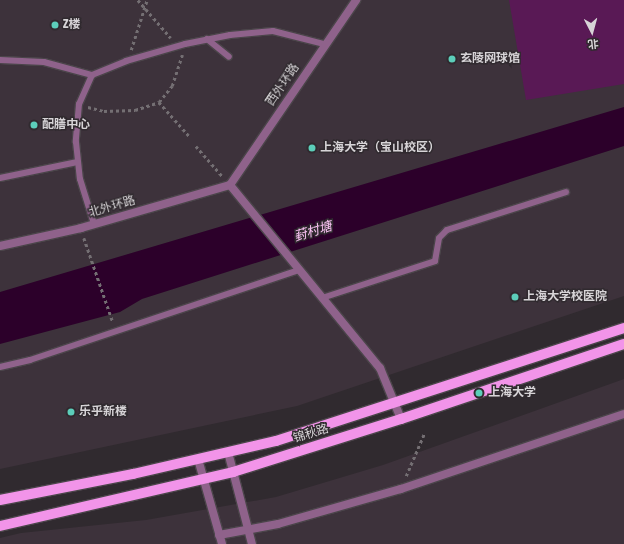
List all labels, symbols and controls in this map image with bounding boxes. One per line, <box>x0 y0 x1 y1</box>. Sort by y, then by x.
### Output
north arrow <box>572 12 612 52</box>
place label: Z楼 <box>63 18 80 32</box>
marker: Z楼 <box>50 20 60 30</box>
text: 北 <box>587 37 599 50</box>
place label: 玄陵网球馆 <box>460 52 520 66</box>
marker: 玄陵网球馆 <box>447 54 457 64</box>
street label: 西外环路 <box>264 61 302 109</box>
place label: 配膳中心 <box>42 118 90 132</box>
marker: 配膳中心 <box>29 120 39 130</box>
place label: 上海大学（宝山校区） <box>320 141 440 155</box>
marker: 上海大学（宝山校区） <box>307 143 317 153</box>
street label: 北外环路 <box>87 193 137 221</box>
water label: 葑村塘 <box>292 219 334 245</box>
place label: 上海大学校医院 <box>523 290 607 304</box>
marker: 上海大学校医院 <box>510 292 520 302</box>
place label: 上海大学 <box>488 386 536 400</box>
marker: 上海大学 <box>473 387 485 399</box>
place label: 乐乎新楼 <box>79 405 127 419</box>
marker: 乐乎新楼 <box>66 407 76 417</box>
street label: 锦秋路 <box>292 422 330 446</box>

